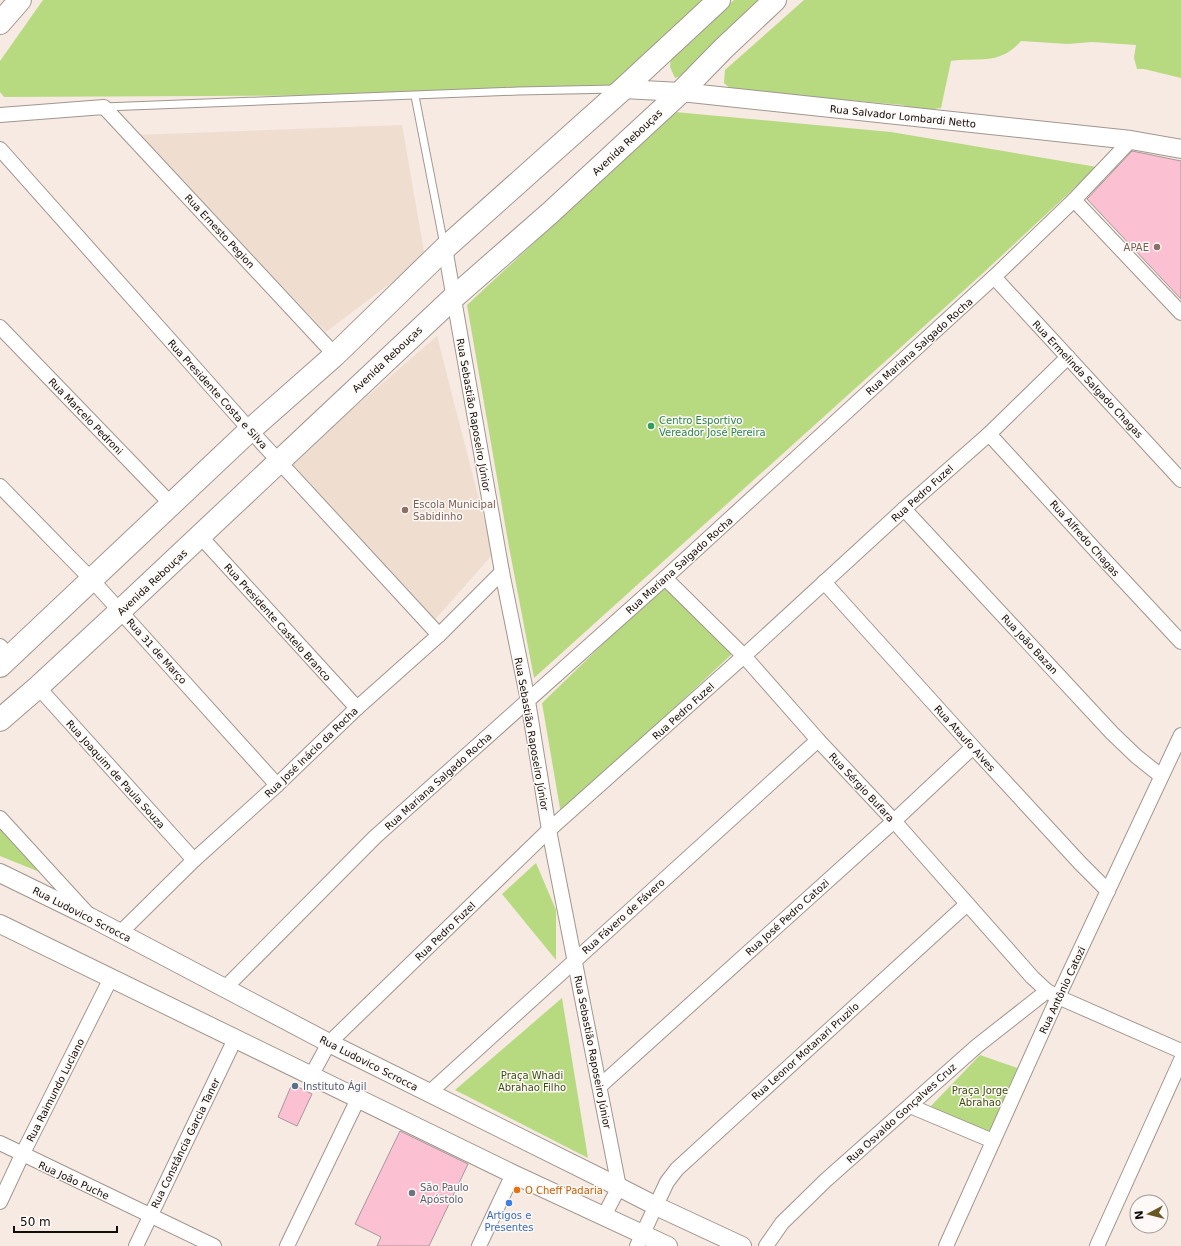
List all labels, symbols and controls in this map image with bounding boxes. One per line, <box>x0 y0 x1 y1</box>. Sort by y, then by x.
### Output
street label: Rua Salvador Lombardi Netto <box>829 103 977 130</box>
street label: Avenida Rebouças <box>590 107 665 178</box>
street label: Rua Ernesto Pegion <box>183 192 257 270</box>
place label: APAE <box>1124 242 1149 253</box>
marker: APAE <box>1152 242 1162 252</box>
street label: Rua Mariana Salgado Rocha <box>864 296 975 397</box>
street label: Rua Ermelinda Salgado Chagas <box>1030 318 1145 440</box>
street label: Avenida Rebouças <box>350 324 425 395</box>
street label: Rua Sebastião Raposeiro Júnior <box>455 337 493 494</box>
street label: Rua Presidente Costa e Silva <box>166 338 270 451</box>
street label: Rua Marcelo Pedroni <box>46 376 125 457</box>
place label: Centro Esportivo Vereador José Pereira <box>659 415 766 438</box>
marker: Centro Esportivo Vereador José Pereira <box>646 421 656 431</box>
street label: Rua Pedro Fuzel <box>889 463 955 524</box>
street label: Rua Alfredo Chagas <box>1048 498 1122 578</box>
place label: Escola Municipal Sabidinho <box>413 499 496 522</box>
marker: Escola Municipal Sabidinho <box>400 505 410 515</box>
street label: Rua Mariana Salgado Rocha <box>624 515 735 616</box>
street label: Avenida Rebouças <box>115 547 190 618</box>
street label: Rua Presidente Castelo Branco <box>222 562 333 683</box>
street label: Rua João Bazan <box>999 612 1060 676</box>
street label: Rua 31 de Março <box>124 616 189 686</box>
street label: Rua Sebastião Raposeiro Júnior <box>513 656 551 813</box>
street label: Rua Pedro Fuzel <box>650 681 716 742</box>
street label: Rua Ataufo Alves <box>932 703 997 774</box>
street label: Rua José Inácio da Rocha <box>263 705 360 800</box>
street label: Rua Joaquim de Paula Souza <box>64 718 167 831</box>
street label: Rua Mariana Salgado Rocha <box>383 731 494 832</box>
street label: Rua Sérgio Bufara <box>827 751 896 824</box>
street label: Rua Fávero de Fávero <box>580 876 667 956</box>
street label: Rua José Pedro Catozi <box>743 877 831 958</box>
street label: Rua Ludovico Scrocca <box>31 885 133 944</box>
street label: Rua Pedro Fuzel <box>413 900 478 963</box>
street label: Rua Antônio Catozi <box>1037 945 1088 1036</box>
street label: Rua Sebastião Raposeiro Júnior <box>572 975 613 1130</box>
street label: Rua Leonor Motanari Pruzilo <box>750 1000 861 1102</box>
street label: Rua Ludovico Scrocca <box>318 1034 420 1093</box>
street label: Rua Raimundo Luciano <box>25 1037 86 1144</box>
street label: Rua Osvaldo Gonçalves Cruz <box>844 1061 958 1165</box>
park label: Praça Whadi Abrahao Filho <box>498 1070 566 1093</box>
street label: Rua Constância Garcia Taner <box>149 1076 222 1210</box>
place label: Instituto Ágil <box>303 1080 366 1092</box>
marker: Instituto Ágil <box>290 1081 300 1091</box>
park label: Praça Jorge Abrahao <box>952 1085 1008 1108</box>
street label: Rua João Puche <box>37 1159 111 1202</box>
place label: São Paulo Apóstolo <box>420 1182 469 1205</box>
marker: O Cheff Padaria <box>512 1185 522 1195</box>
place label: O Cheff Padaria <box>525 1185 603 1196</box>
marker: São Paulo Apóstolo <box>407 1188 417 1198</box>
north arrow <box>1129 1194 1169 1234</box>
marker: Artigos e Presentes <box>504 1198 514 1208</box>
scale bar <box>14 1208 117 1234</box>
place label: Artigos e Presentes <box>485 1210 533 1233</box>
text: N <box>1133 1210 1147 1221</box>
text: 50 m <box>20 1215 51 1229</box>

